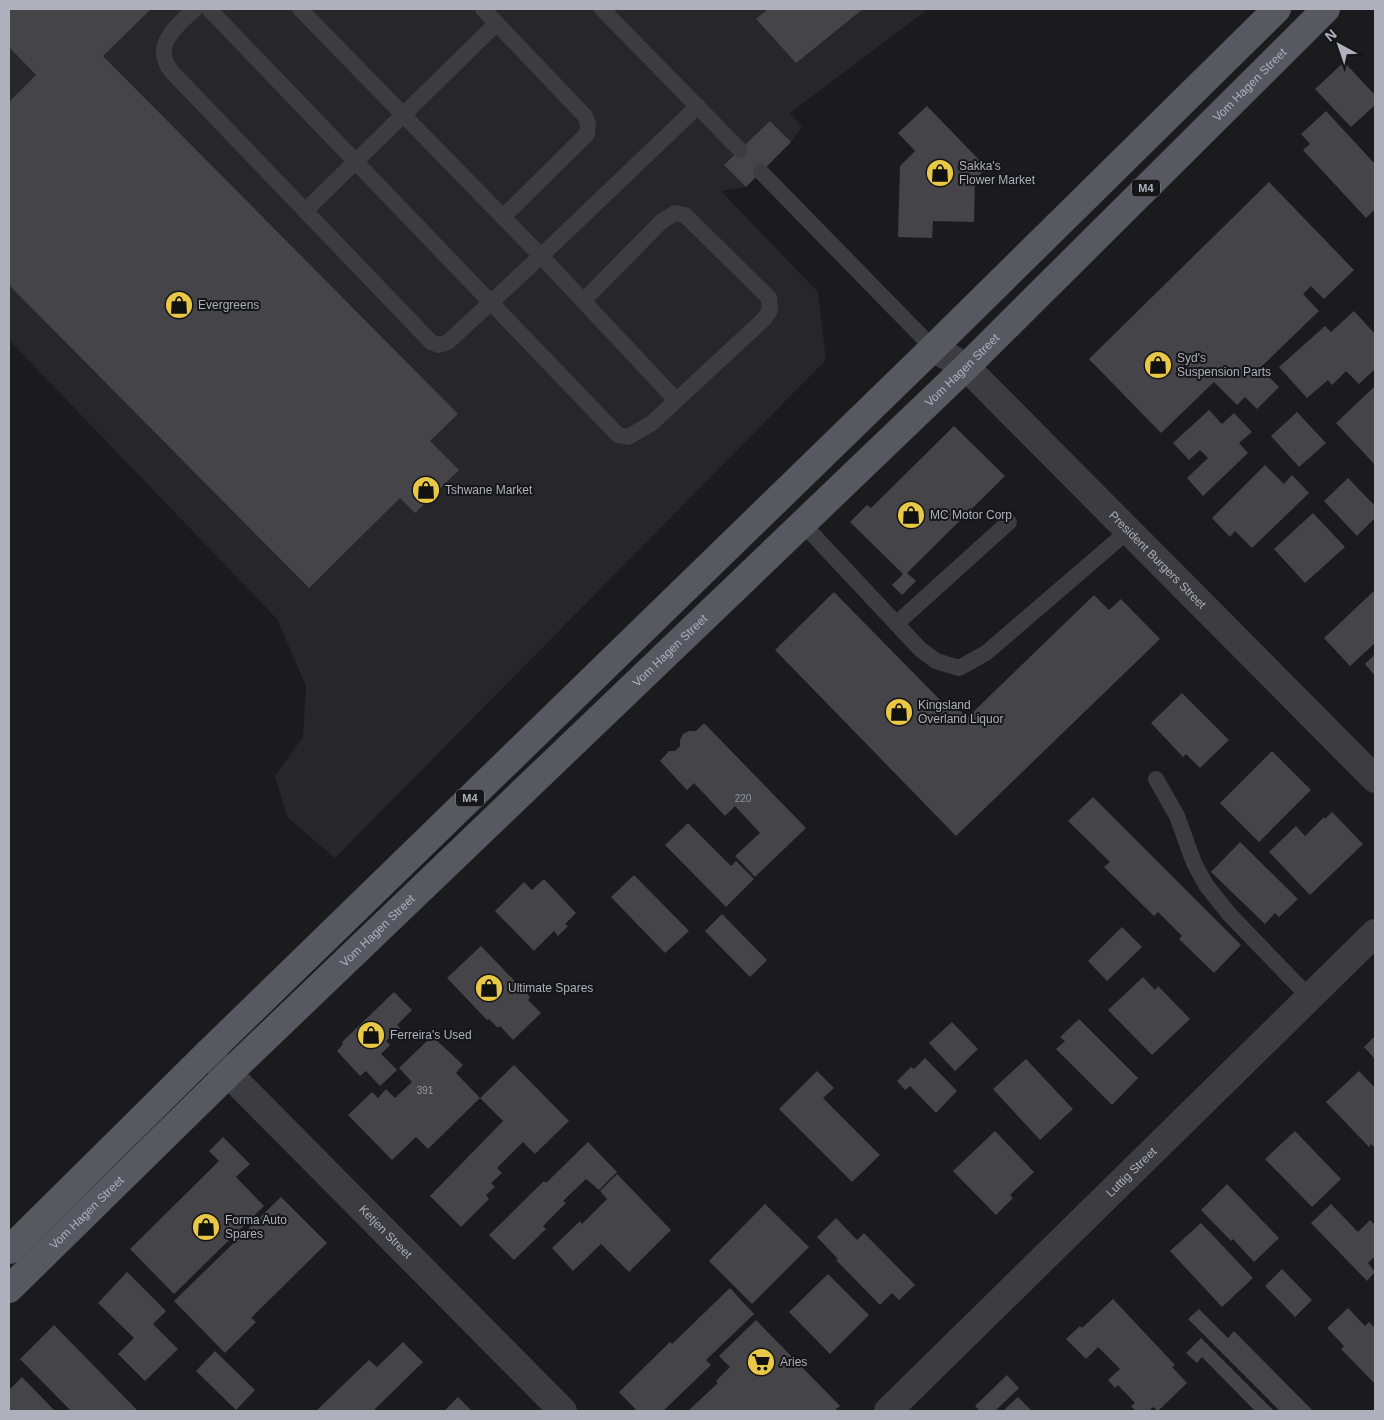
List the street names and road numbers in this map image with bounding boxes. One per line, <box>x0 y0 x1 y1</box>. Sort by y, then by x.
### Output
street label: Vom Hagen Street <box>1210 45 1290 124</box>
road number: M4 <box>1132 180 1160 197</box>
street label: Vom Hagen Street <box>922 330 1003 409</box>
street label: President Burgers Street <box>1106 508 1209 612</box>
street label: Vom Hagen Street <box>630 611 711 690</box>
road number: M4 <box>456 790 484 806</box>
street label: Vom Hagen Street <box>337 891 418 970</box>
street label: Luttig Street <box>1103 1144 1160 1200</box>
street label: Vom Hagen Street <box>47 1173 127 1252</box>
street label: Ketjen Street <box>356 1202 415 1262</box>

